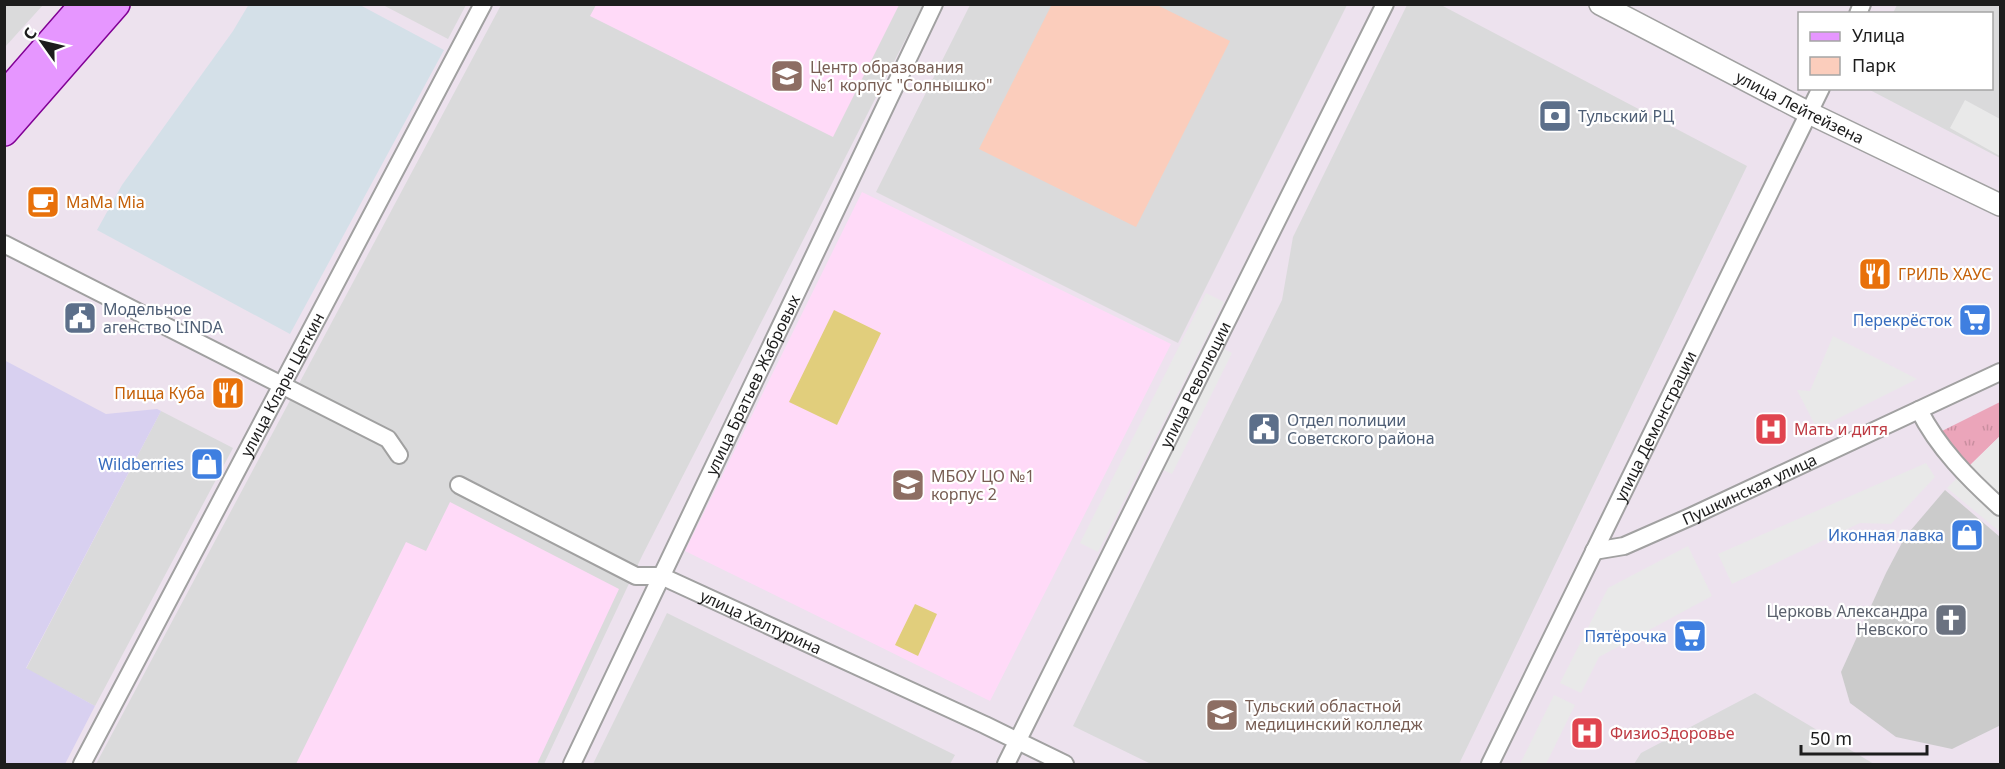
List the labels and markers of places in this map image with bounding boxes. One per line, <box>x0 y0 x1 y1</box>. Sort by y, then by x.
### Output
place label: Центр образования №1 корпус "Солнышко" <box>810 56 993 96</box>
school or university icon: Центр образования №1 корпус "Солнышко" <box>769 58 805 94</box>
bank icon: Тульский РЦ <box>1537 98 1573 134</box>
place label: Тульский РЦ <box>1578 105 1674 127</box>
cafe icon: MaMa Mia <box>25 184 61 220</box>
place label: MaMa Mia <box>66 191 145 213</box>
restaurant icon: ГРИЛЬ ХАУС <box>1857 256 1893 292</box>
place label: ГРИЛЬ ХАУС <box>1898 263 1992 285</box>
place label: Модельное агенство LINDA <box>103 298 224 338</box>
public building icon: Модельное агенство LINDA <box>62 300 98 336</box>
supermarket icon: Перекрёсток <box>1957 302 1993 338</box>
place label: Перекрёсток <box>1853 309 1953 331</box>
restaurant icon: Пицца Куба <box>210 375 246 411</box>
place label: Пицца Куба <box>114 382 205 404</box>
place label: Отдел полиции Советского района <box>1287 409 1435 449</box>
public building icon: Отдел полиции Советского района <box>1246 411 1282 447</box>
hospital icon: Мать и дитя <box>1753 411 1789 447</box>
place label: Мать и дитя <box>1794 418 1888 440</box>
shop icon: Wildberries <box>189 446 225 482</box>
place label: Wildberries <box>98 453 184 475</box>
place label: МБОУ ЦО №1 корпус 2 <box>931 465 1035 505</box>
school or university icon: МБОУ ЦО №1 корпус 2 <box>890 467 926 503</box>
shop icon: Иконная лавка <box>1949 517 1985 553</box>
place label: Иконная лавка <box>1828 524 1944 546</box>
place label: Церковь Александра Невского <box>1766 600 1928 640</box>
church icon: Церковь Александра Невского <box>1933 602 1969 638</box>
supermarket icon: Пятёрочка <box>1672 618 1708 654</box>
place label: Пятёрочка <box>1584 625 1667 647</box>
place label: Тульский областной медицинский колледж <box>1245 695 1423 735</box>
school or university icon: Тульский областной медицинский колледж <box>1204 697 1240 733</box>
hospital icon: ФизиоЗдоровье <box>1569 715 1605 751</box>
place label: ФизиоЗдоровье <box>1610 722 1735 744</box>

